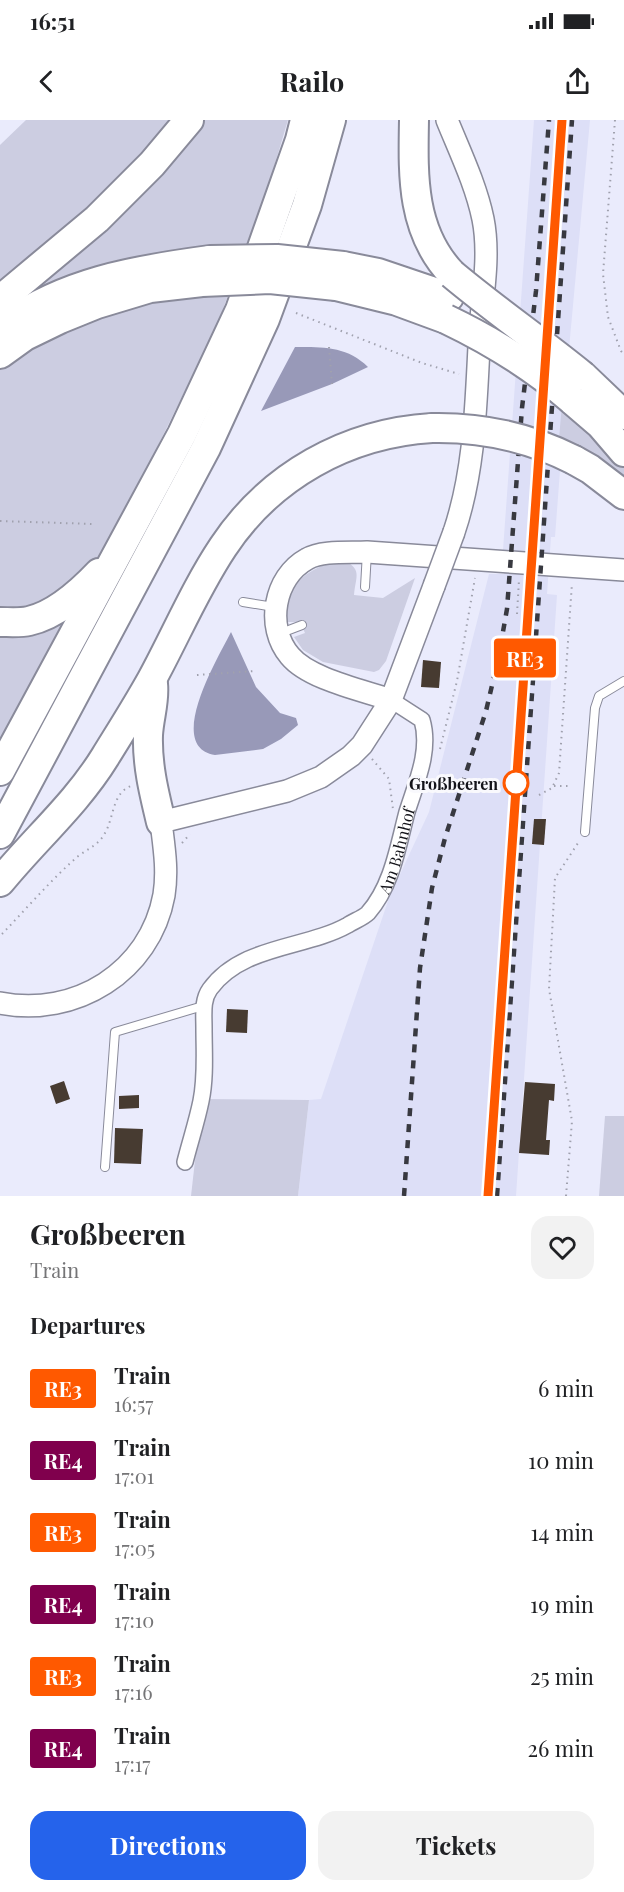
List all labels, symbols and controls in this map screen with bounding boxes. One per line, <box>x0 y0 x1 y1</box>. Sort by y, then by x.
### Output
text: 16:51 <box>30 6 76 36</box>
text: Railo <box>280 63 344 99</box>
icon: back <box>30 65 63 98</box>
icon: share <box>561 65 594 98</box>
line badge: RE3 <box>490 638 560 678</box>
text: RE3 <box>506 644 544 672</box>
marker: Großbeeren <box>503 770 529 796</box>
place label: Großbeeren <box>409 773 498 794</box>
street label: Am Bahnhof <box>372 803 419 898</box>
text: Großbeeren <box>30 1215 186 1252</box>
button: heart <box>531 1216 594 1279</box>
text: Train <box>30 1256 79 1283</box>
text: Departures <box>30 1310 145 1340</box>
text: Train <box>114 1360 171 1390</box>
text: 6 min <box>538 1373 594 1403</box>
text: RE3 <box>44 1374 82 1402</box>
text: 16:57 <box>114 1390 153 1417</box>
text: Train <box>114 1432 171 1462</box>
text: 10 min <box>528 1445 594 1475</box>
text: RE4 <box>44 1446 82 1474</box>
text: 17:01 <box>114 1462 154 1489</box>
text: Train <box>114 1504 171 1534</box>
text: 14 min <box>530 1517 594 1547</box>
text: RE3 <box>44 1518 82 1546</box>
text: 17:05 <box>114 1534 155 1561</box>
text: Train <box>114 1576 171 1606</box>
text: 19 min <box>530 1589 594 1619</box>
text: RE4 <box>44 1590 82 1618</box>
text: 17:10 <box>114 1606 154 1633</box>
text: Train <box>114 1648 171 1678</box>
text: 25 min <box>530 1661 594 1691</box>
text: RE3 <box>44 1662 82 1690</box>
text: 17:16 <box>114 1678 153 1705</box>
text: Train <box>114 1720 171 1750</box>
text: 26 min <box>527 1733 594 1763</box>
text: RE4 <box>44 1734 82 1762</box>
text: 17:17 <box>114 1750 150 1777</box>
button: Directions <box>30 1811 306 1880</box>
button: Tickets <box>318 1811 594 1880</box>

